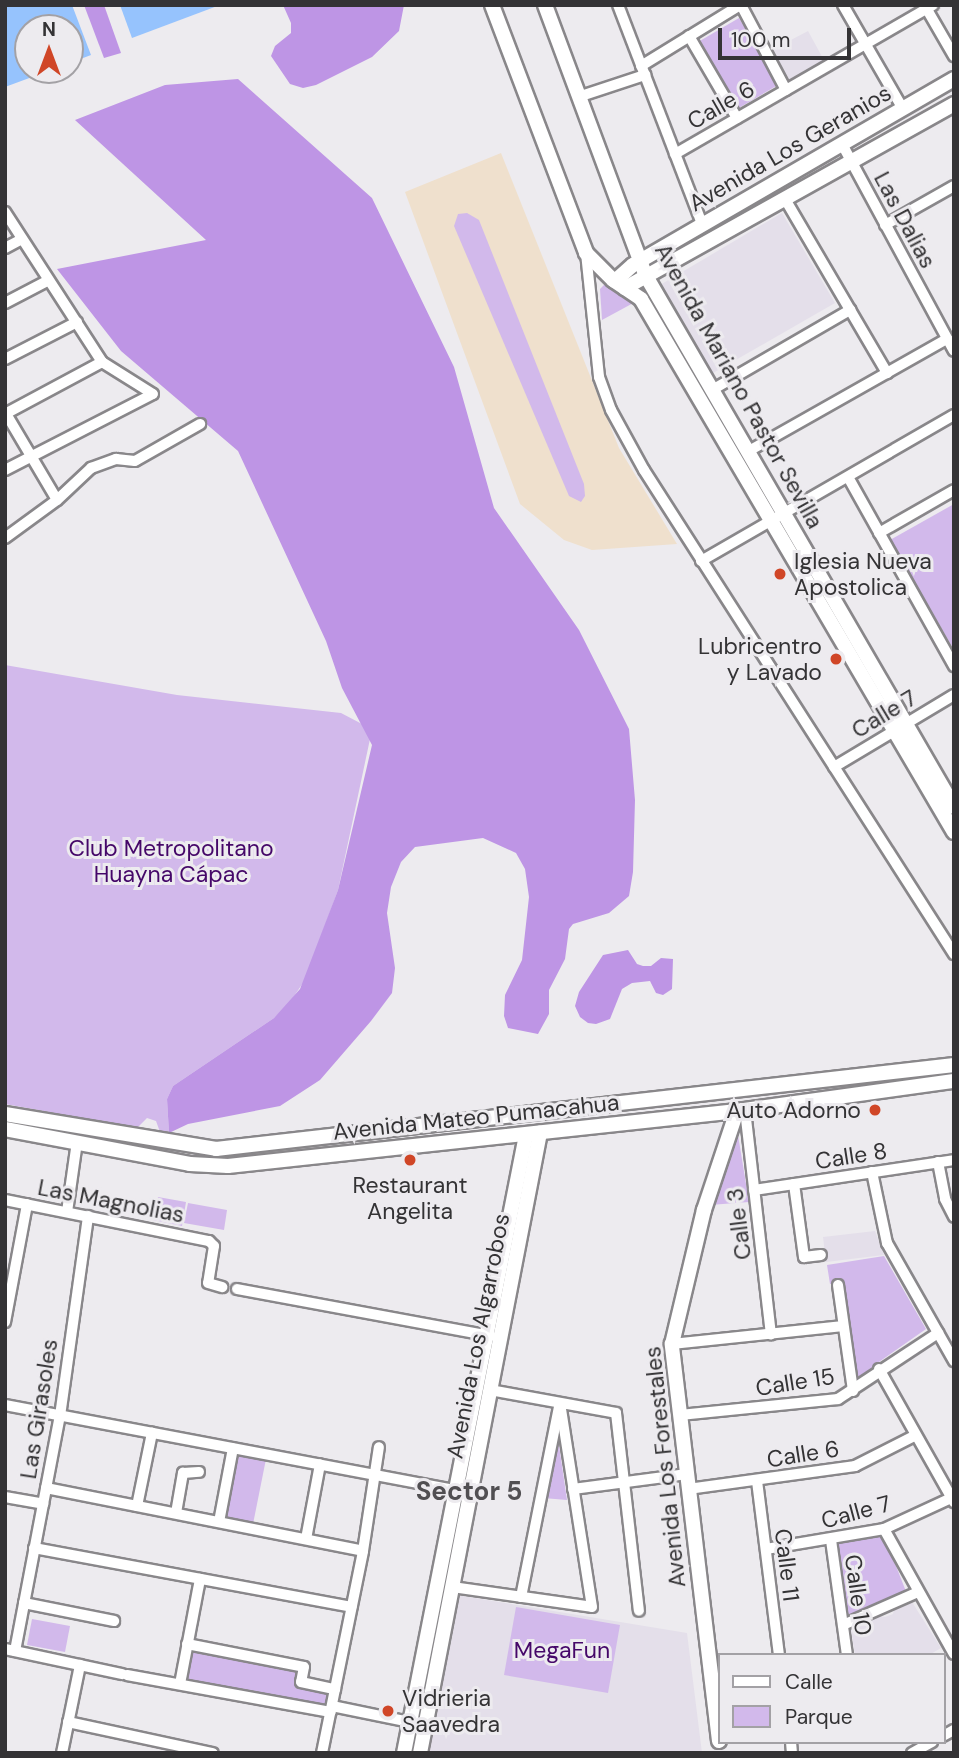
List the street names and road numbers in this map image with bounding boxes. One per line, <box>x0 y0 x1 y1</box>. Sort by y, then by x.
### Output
street label: Calle 6 <box>683 75 759 135</box>
street label: Avenida Los Geranios <box>684 79 896 217</box>
street label: Las Dalias <box>868 167 942 273</box>
street label: Avenida Mariano Pastor Sevilla <box>649 239 829 533</box>
street label: Calle 7 <box>847 684 921 744</box>
street label: Avenida Mateo Pumacahua <box>332 1088 620 1146</box>
street label: Calle 8 <box>813 1137 889 1175</box>
street label: Las Magnolias <box>35 1173 187 1229</box>
street label: Calle 3 <box>721 1187 757 1261</box>
street label: Avenida Los Algarrobos <box>441 1211 515 1461</box>
street label: Las Girasoles <box>14 1337 64 1481</box>
street label: Avenida Los Forestales <box>639 1345 691 1589</box>
street label: Calle 15 <box>754 1362 836 1402</box>
street label: Calle 6 <box>765 1435 841 1473</box>
street label: Calle 7 <box>818 1490 894 1534</box>
street label: Calle 11 <box>769 1527 805 1603</box>
street label: Calle 10 <box>839 1553 877 1637</box>

